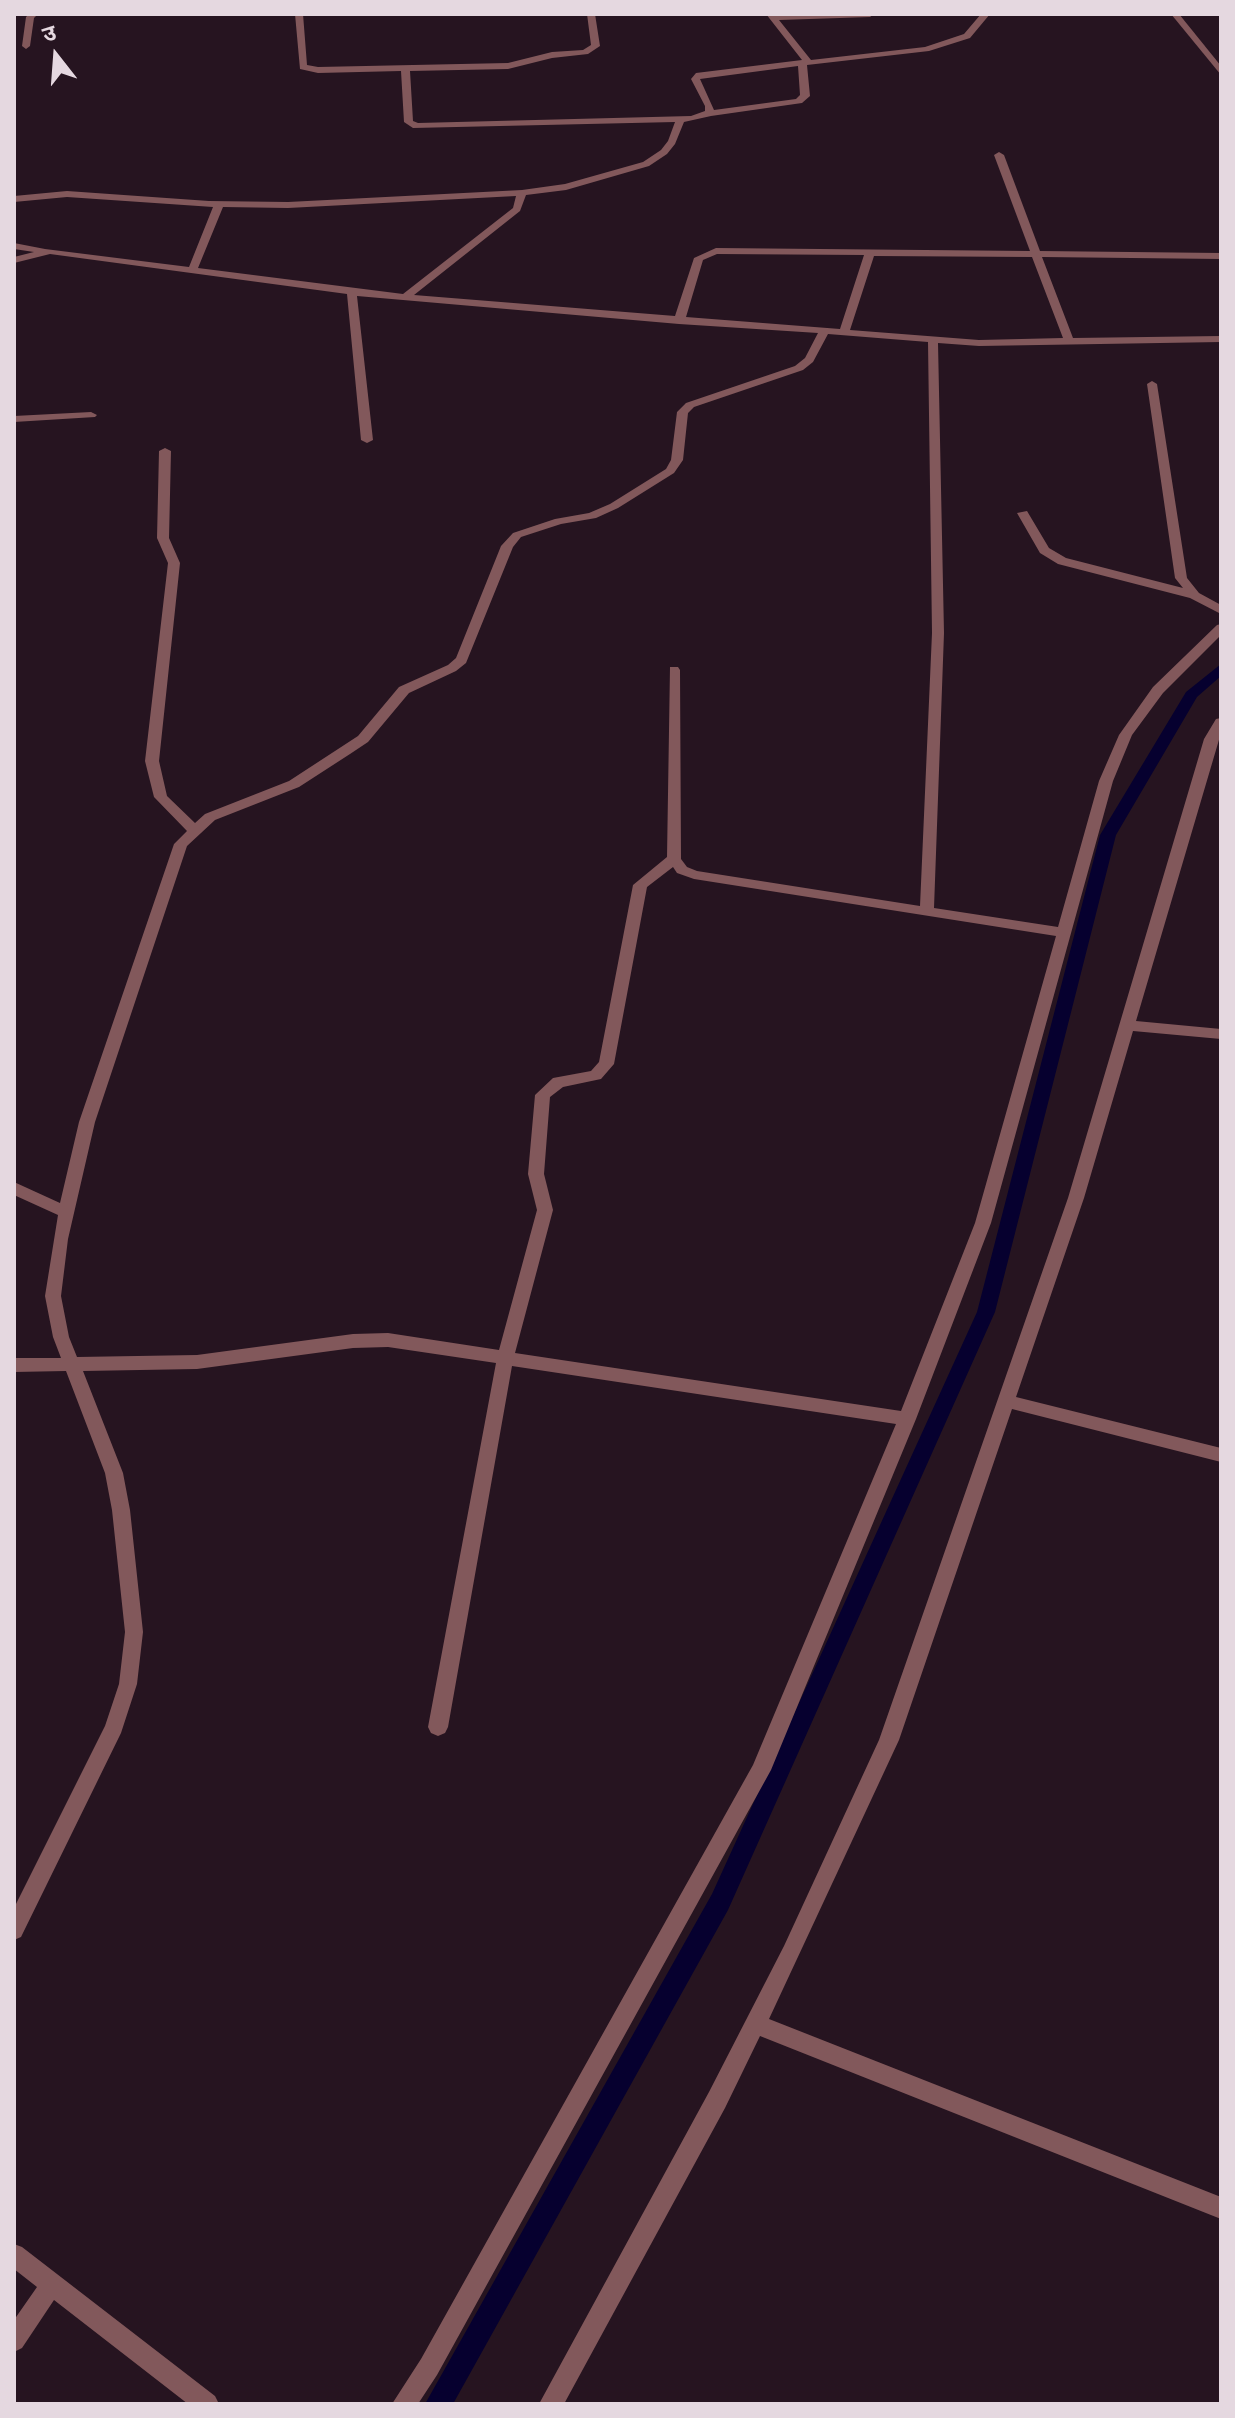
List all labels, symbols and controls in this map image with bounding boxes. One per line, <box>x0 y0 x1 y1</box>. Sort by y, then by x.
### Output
north arrow <box>16 16 96 96</box>
text: उ <box>38 17 59 48</box>

